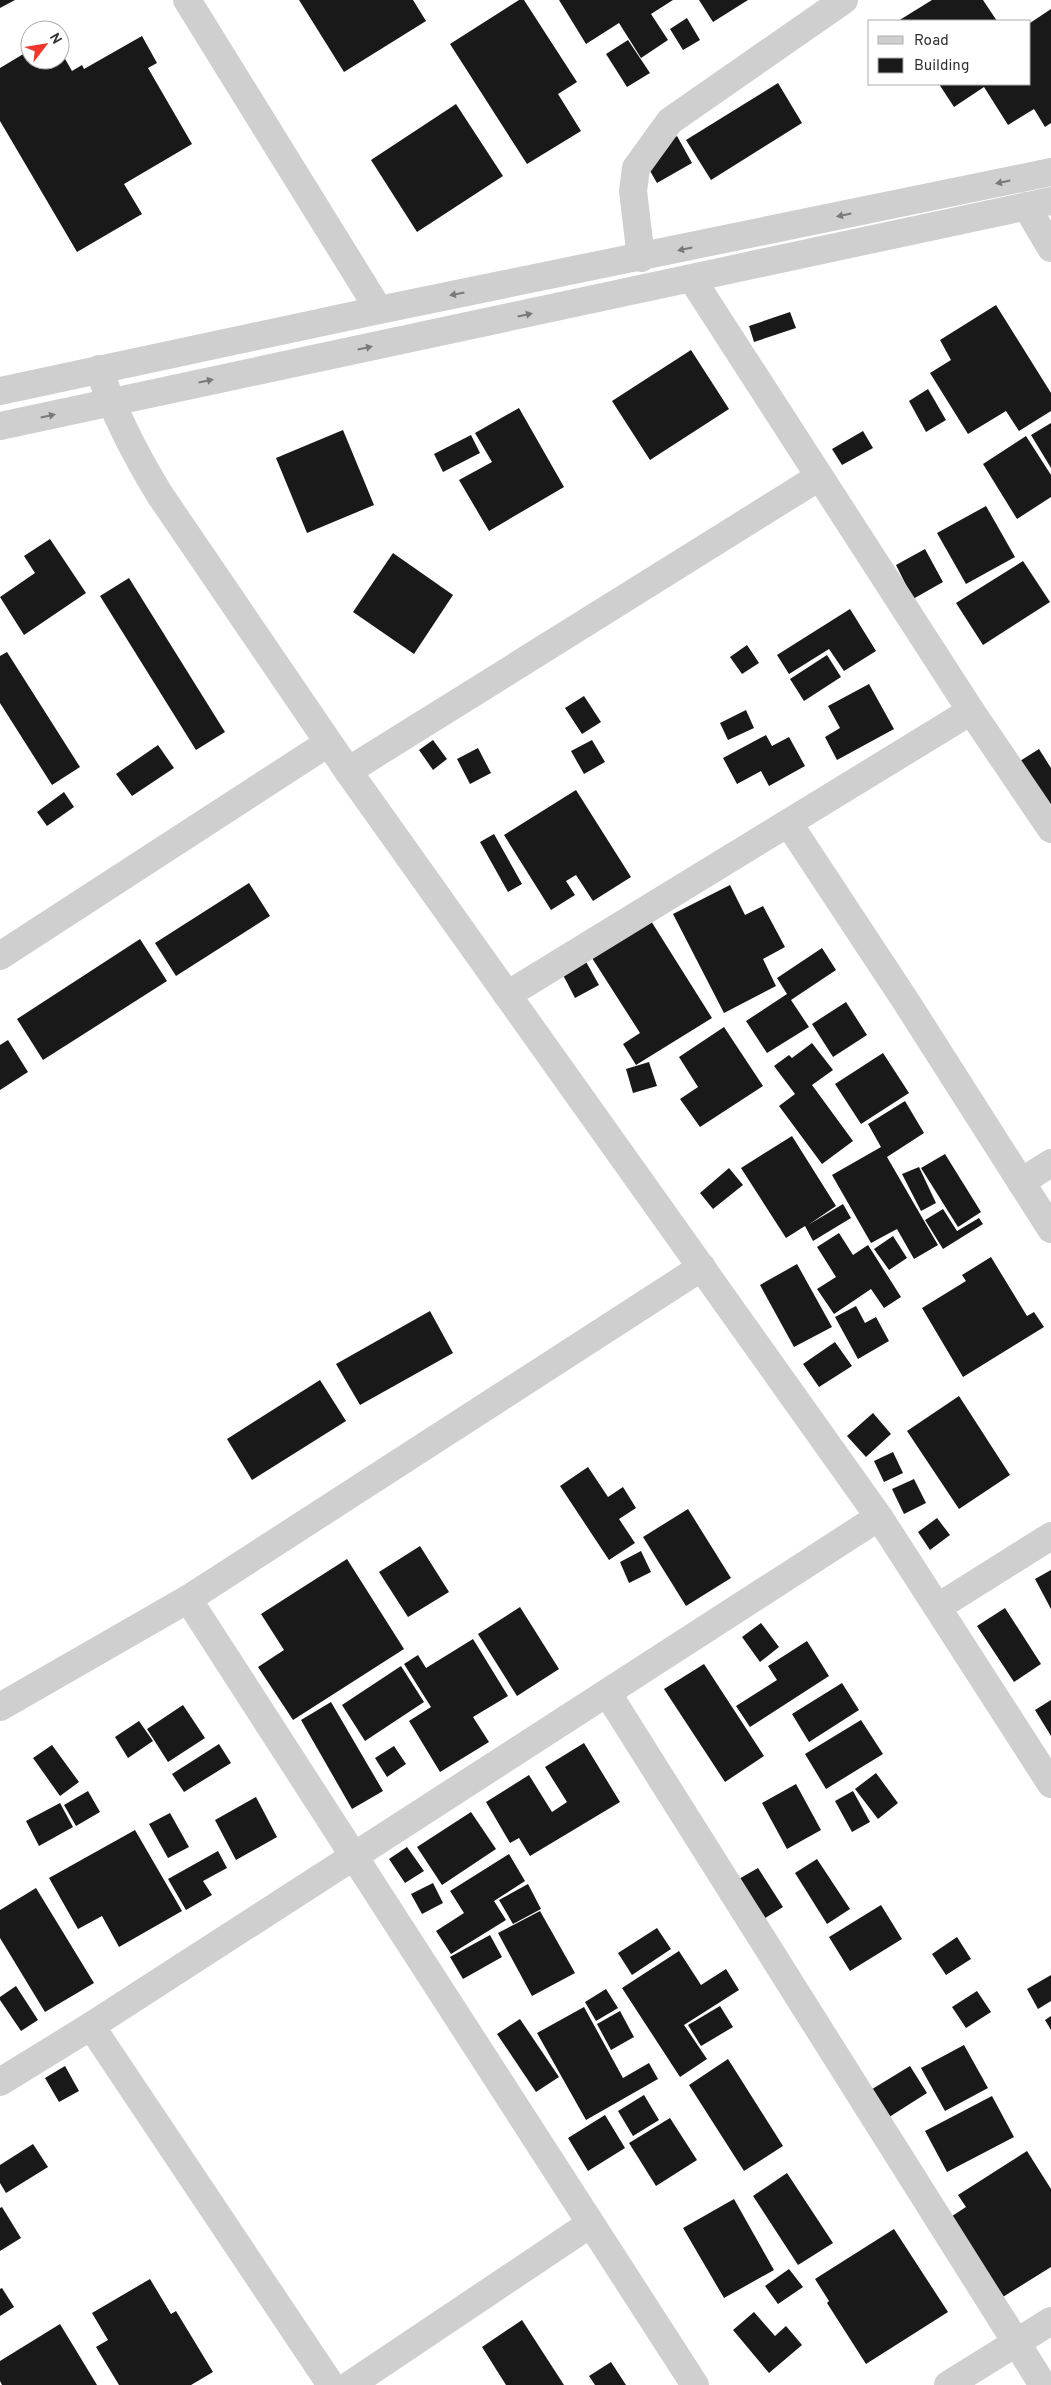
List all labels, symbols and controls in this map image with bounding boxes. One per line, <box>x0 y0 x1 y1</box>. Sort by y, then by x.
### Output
north arrow <box>20 20 70 70</box>
legend <box>868 20 1031 85</box>
text: N <box>45 30 65 48</box>
text: Road <box>914 32 949 51</box>
text: Building <box>914 57 969 76</box>
one-way arrow <box>995 179 1011 187</box>
one-way arrow <box>837 211 852 219</box>
one-way arrow <box>677 245 693 253</box>
one-way arrow <box>449 291 465 299</box>
one-way arrow <box>517 311 532 319</box>
one-way arrow <box>358 344 373 352</box>
one-way arrow <box>199 377 214 385</box>
one-way arrow <box>40 412 55 420</box>

